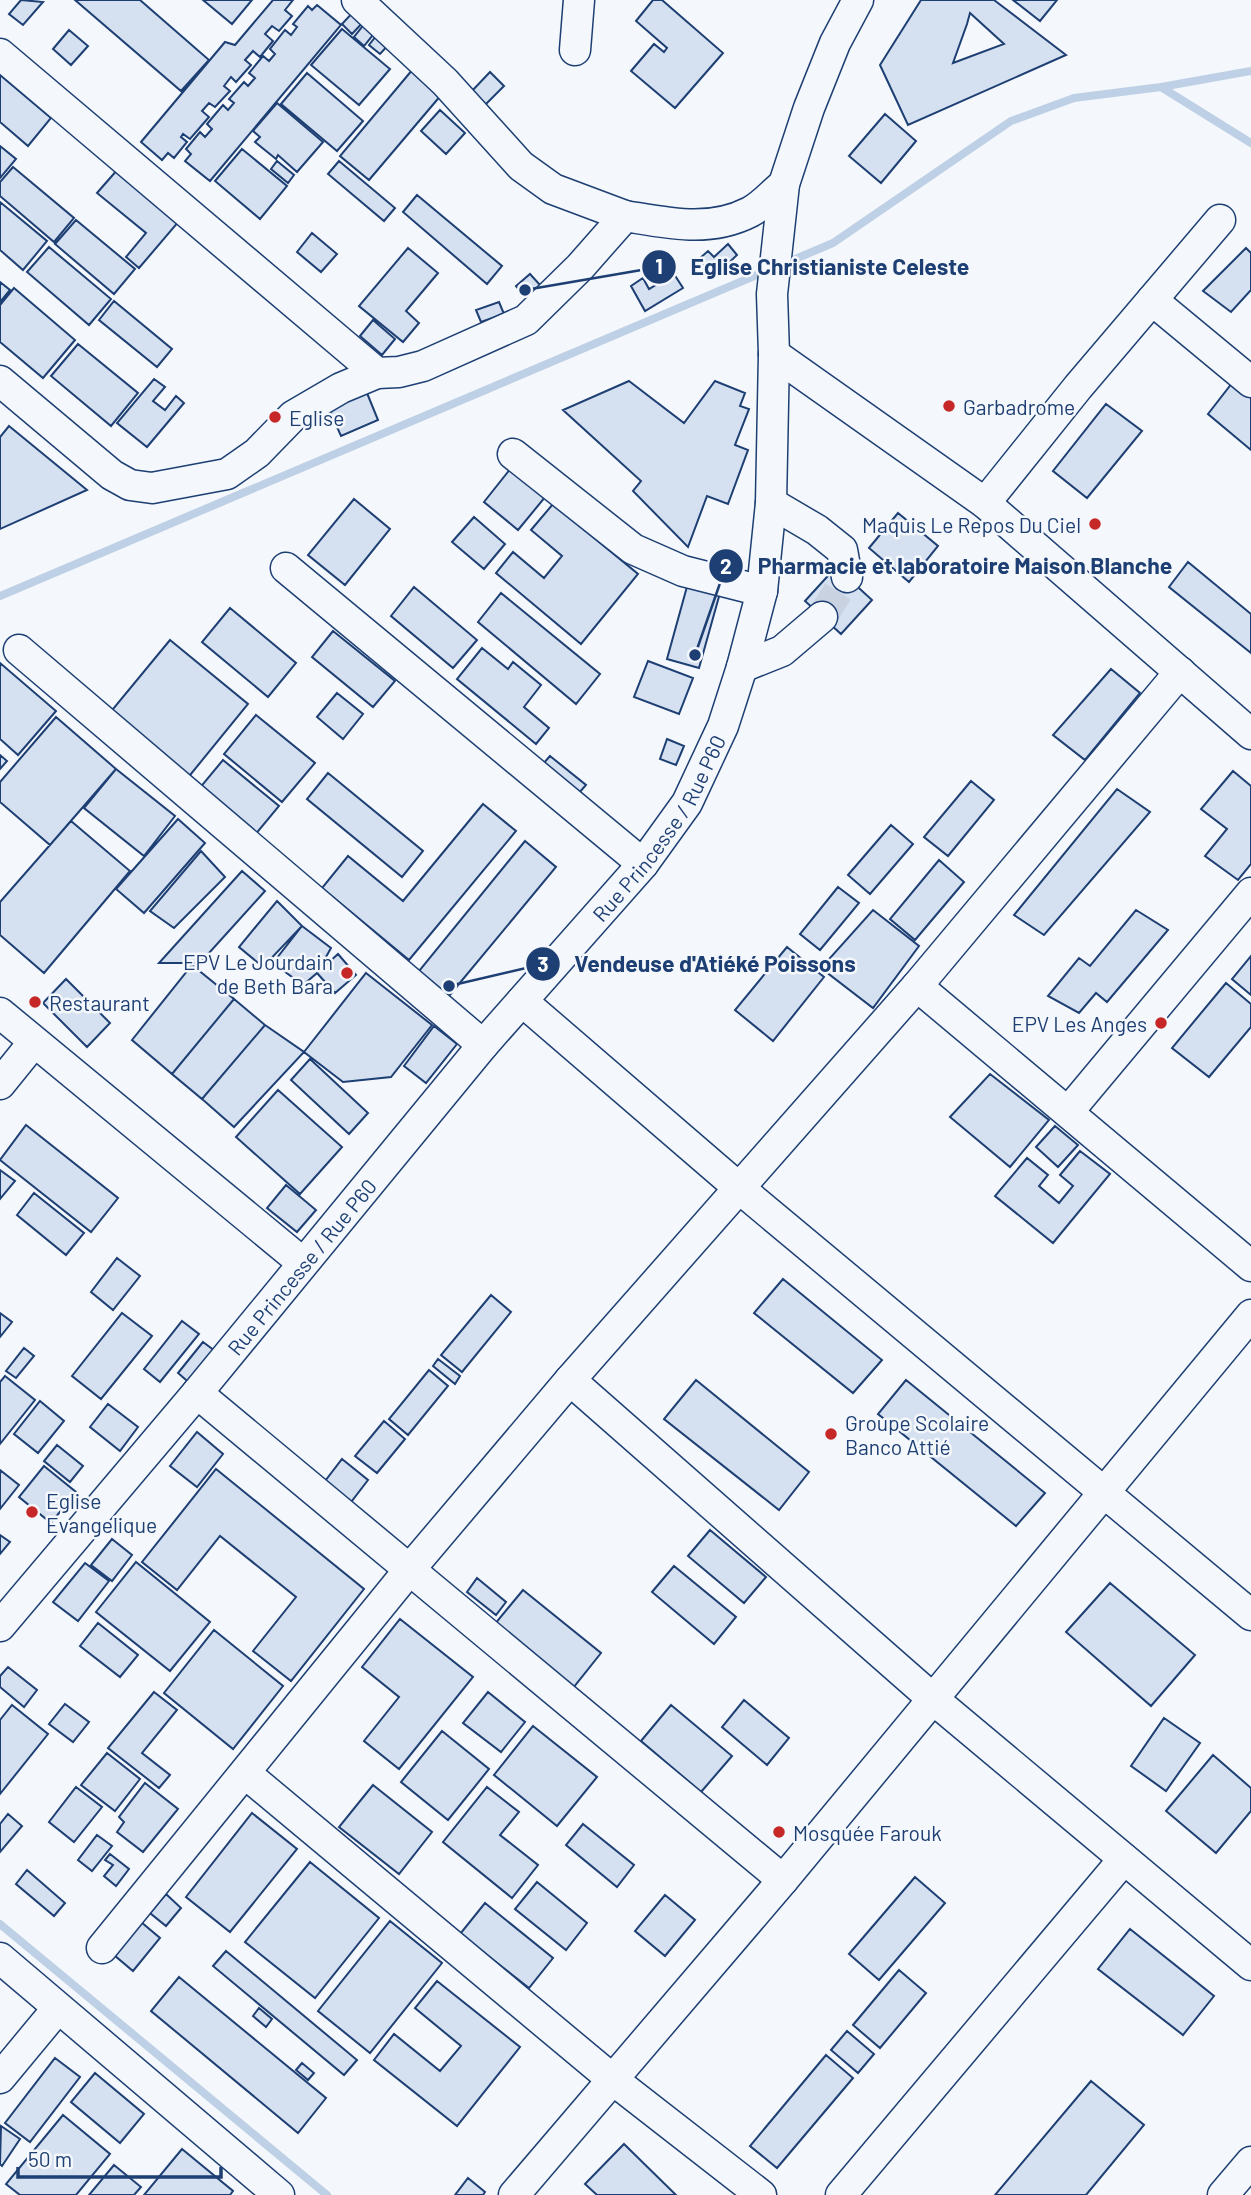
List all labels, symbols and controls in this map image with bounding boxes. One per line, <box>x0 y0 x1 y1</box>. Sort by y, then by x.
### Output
callout: Eglise Christianiste Celeste <box>641 245 983 289</box>
text: Eglise Christianiste Celeste <box>691 252 969 280</box>
text: 1 <box>655 253 663 278</box>
place label: Garbadrome <box>963 394 1075 419</box>
marker: Garbadrome <box>941 398 957 414</box>
place label: Eglise <box>289 405 344 430</box>
marker: Eglise <box>267 409 283 425</box>
place label: Maquis Le Repos Du Ciel <box>862 512 1081 537</box>
marker: Maquis Le Repos Du Ciel <box>1087 516 1103 532</box>
callout: Pharmacie et laboratoire Maison Blanche <box>709 544 1186 588</box>
text: Pharmacie et laboratoire Maison Blanche <box>758 551 1172 579</box>
text: 2 <box>720 553 732 578</box>
street label: Rue Princesse / Rue P60 <box>586 731 730 926</box>
callout: Vendeuse d'Atiéké Poissons <box>525 942 870 986</box>
place label: EPV Le Jourdain de Beth Bara <box>183 949 333 998</box>
text: Vendeuse d'Atiéké Poissons <box>574 949 856 977</box>
text: 3 <box>537 951 549 976</box>
marker: EPV Le Jourdain de Beth Bara <box>339 965 355 981</box>
place label: Restaurant <box>49 990 150 1015</box>
marker: Restaurant <box>27 994 43 1010</box>
place label: EPV Les Anges <box>1012 1011 1147 1036</box>
marker: EPV Les Anges <box>1153 1015 1169 1031</box>
street label: Rue Princesse / Rue P60 <box>221 1173 381 1360</box>
place label: Groupe Scolaire Banco Attié <box>845 1410 989 1459</box>
marker: Groupe Scolaire Banco Attié <box>823 1426 839 1442</box>
place label: Eglise Evangelique <box>46 1488 157 1537</box>
marker: Eglise Evangelique <box>24 1504 40 1520</box>
place label: Mosquée Farouk <box>793 1820 942 1845</box>
marker: Mosquée Farouk <box>771 1824 787 1840</box>
scale bar <box>18 2136 220 2180</box>
text: 50 m <box>28 2146 72 2171</box>

